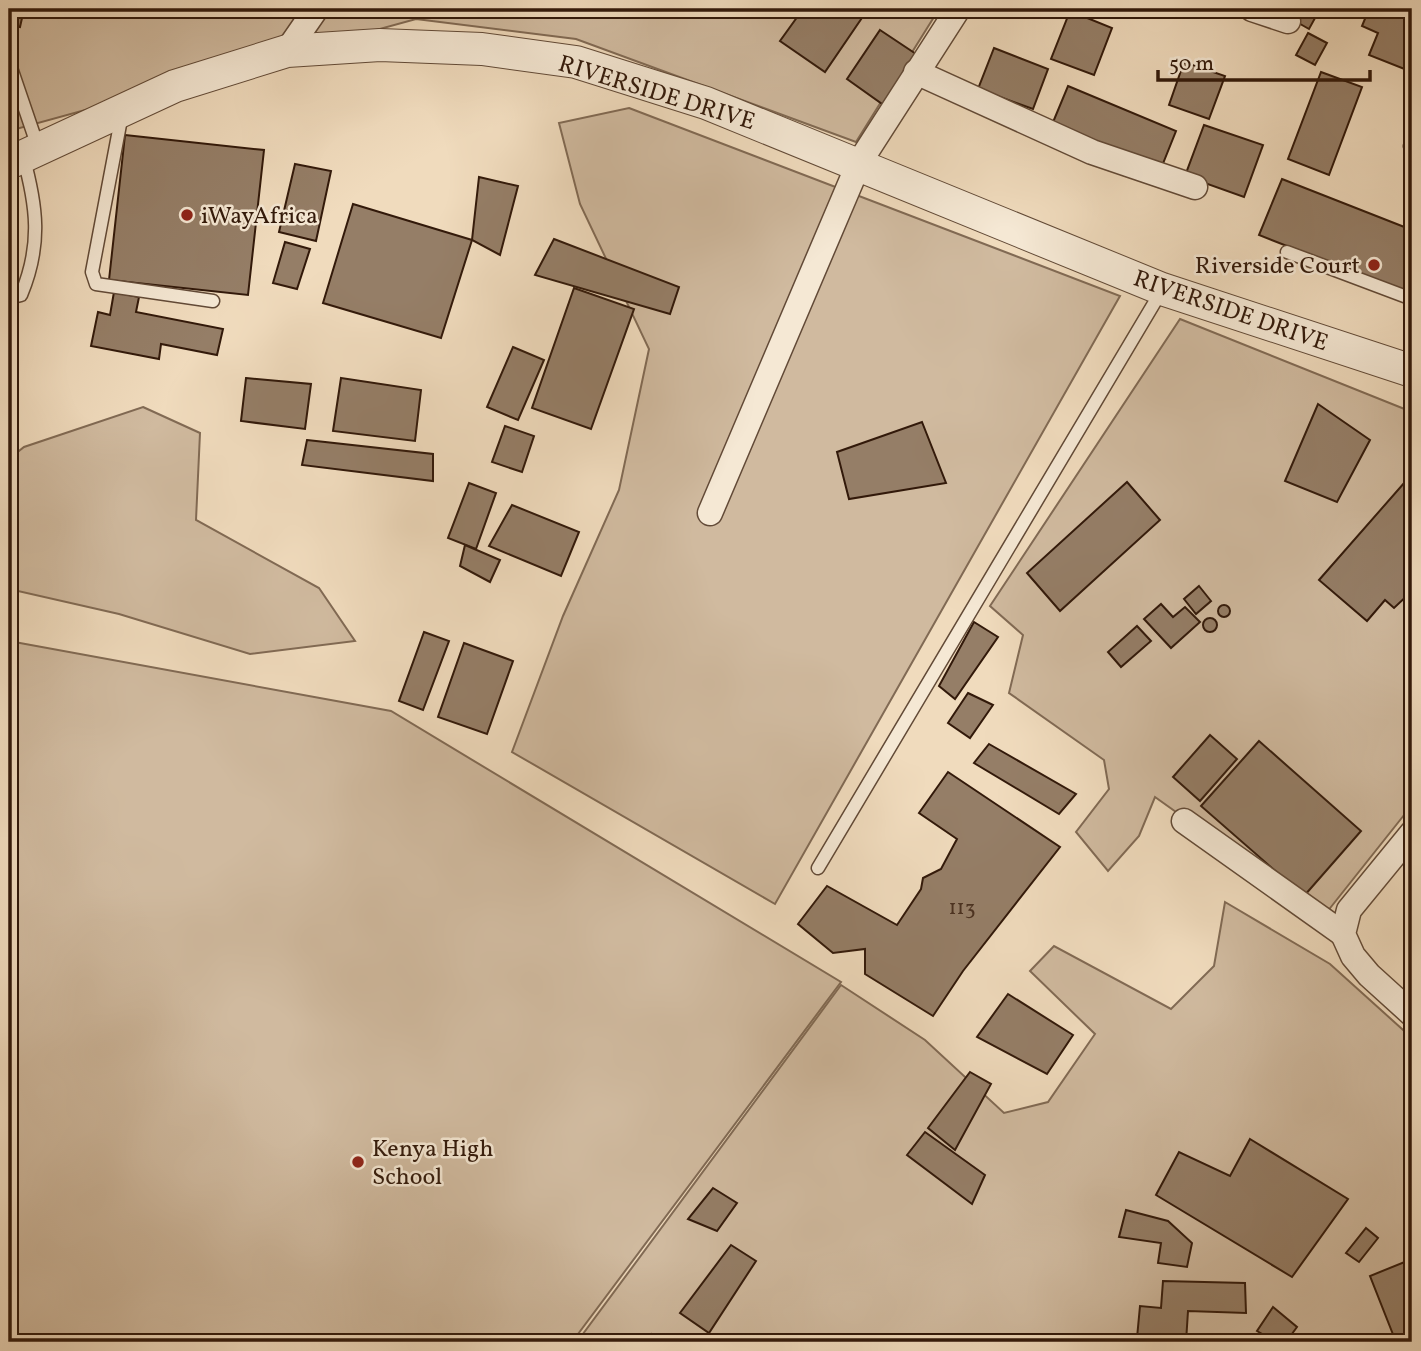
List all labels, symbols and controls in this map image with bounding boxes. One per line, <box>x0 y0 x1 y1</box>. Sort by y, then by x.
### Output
scale bar <box>1158 38 1370 82</box>
street label: RIVERSIDE DRIVE <box>554 48 759 140</box>
text: 50 m <box>1169 50 1214 79</box>
place label: iWayAfrica <box>201 200 318 234</box>
marker: iWayAfrica <box>179 207 195 223</box>
place label: Riverside Court <box>1195 250 1360 284</box>
marker: Riverside Court <box>1366 257 1382 273</box>
street label: RIVERSIDE DRIVE <box>1128 263 1332 361</box>
house number: 113 <box>948 894 976 923</box>
place label: Kenya High School <box>372 1133 494 1195</box>
marker: Kenya High School <box>350 1154 366 1170</box>

